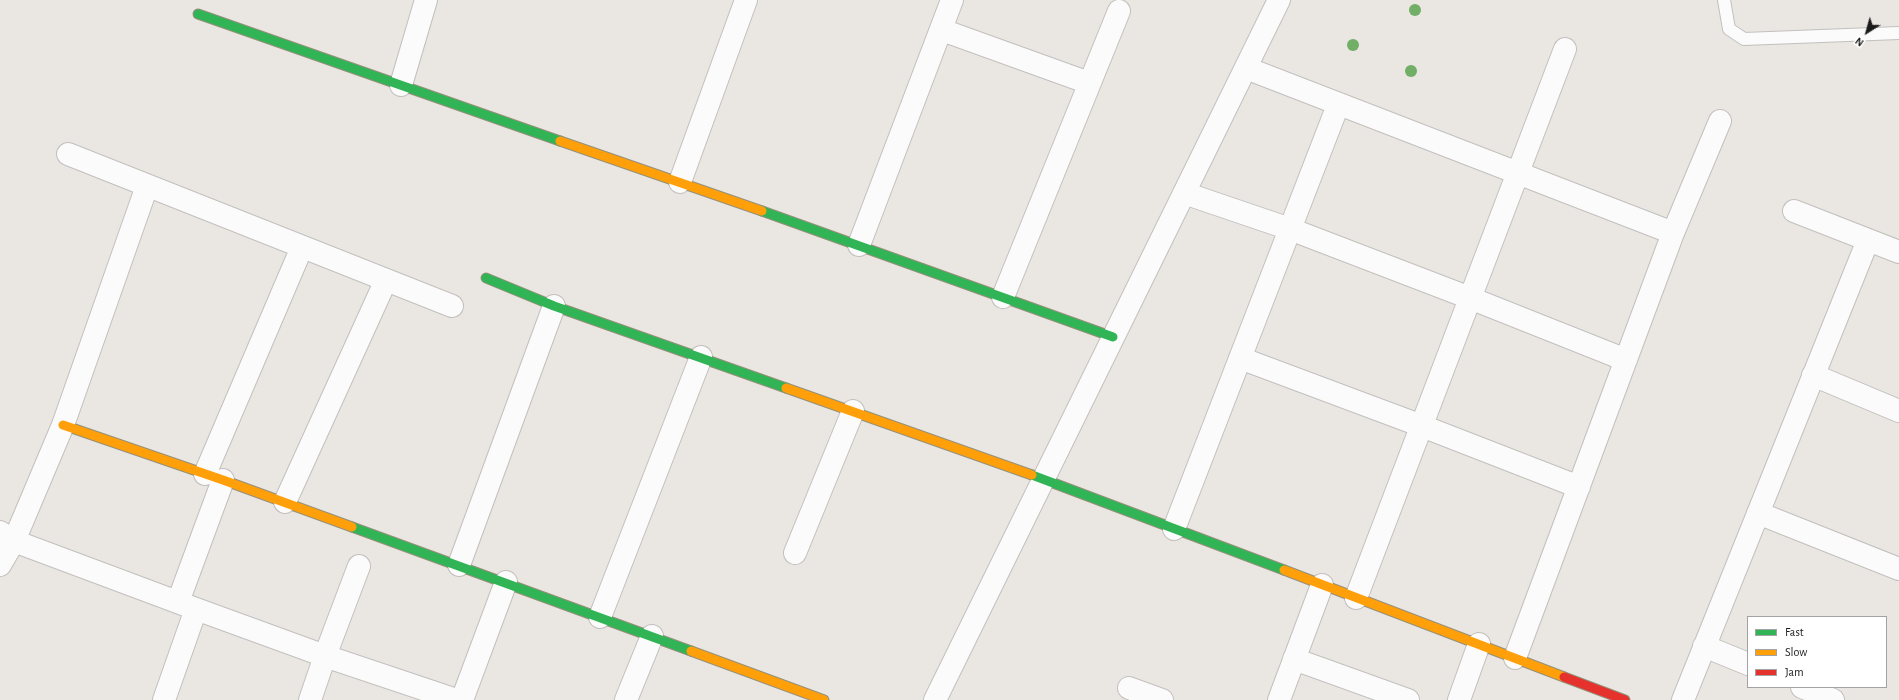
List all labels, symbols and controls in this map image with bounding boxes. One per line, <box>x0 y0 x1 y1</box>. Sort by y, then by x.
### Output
north arrow <box>1847 12 1887 52</box>
text: N <box>1853 35 1866 49</box>
legend <box>1747 616 1887 688</box>
text: Fast <box>1785 626 1804 638</box>
text: Slow <box>1785 646 1807 658</box>
text: Jam <box>1785 666 1804 678</box>

